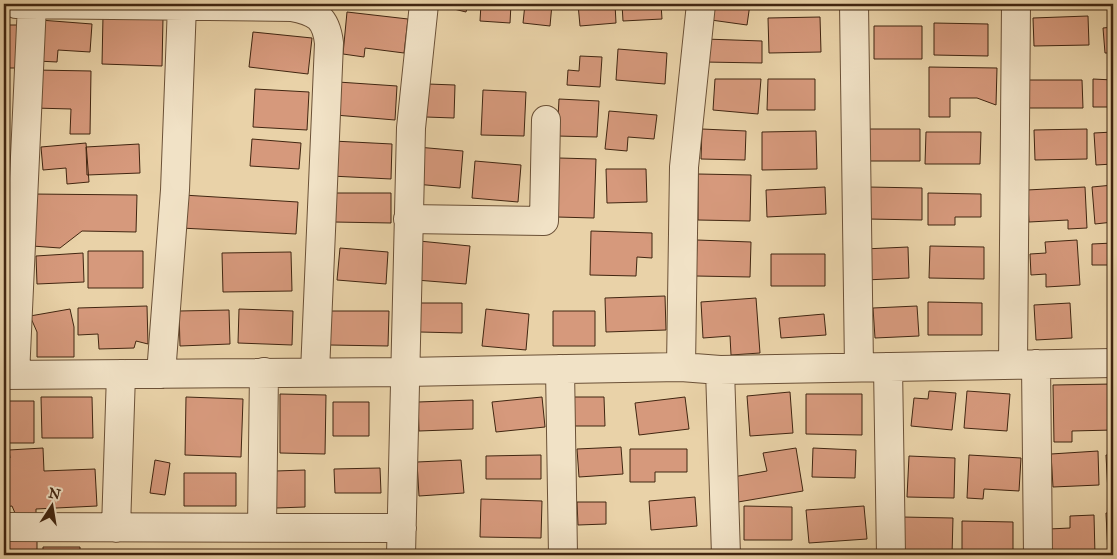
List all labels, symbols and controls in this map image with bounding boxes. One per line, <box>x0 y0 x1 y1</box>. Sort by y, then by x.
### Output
north arrow <box>28 482 78 532</box>
text: N <box>47 484 62 503</box>

